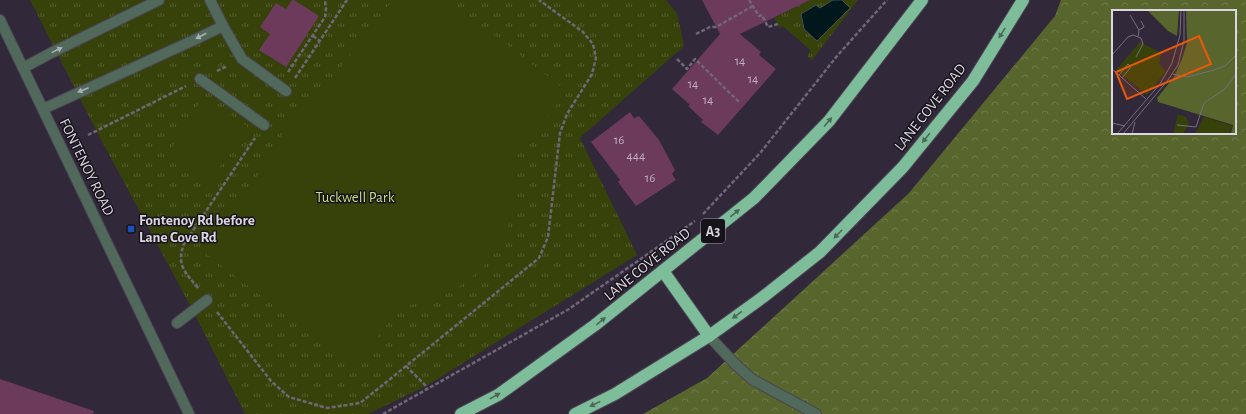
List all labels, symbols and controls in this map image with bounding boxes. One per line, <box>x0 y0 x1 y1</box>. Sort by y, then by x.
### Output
inset map <box>1112 10 1236 134</box>
one-way arrow <box>999 27 1006 39</box>
one-way arrow <box>195 33 207 40</box>
one-way arrow <box>52 47 63 53</box>
house number: 14 <box>735 55 745 68</box>
street label: LANE COVE ROAD <box>892 61 969 154</box>
house number: 14 <box>748 73 758 86</box>
house number: 14 <box>688 78 698 91</box>
one-way arrow <box>76 88 88 94</box>
house number: 14 <box>703 94 713 107</box>
street label: FONTENOY ROAD <box>57 116 117 218</box>
one-way arrow <box>823 117 832 127</box>
one-way arrow <box>922 133 931 144</box>
house number: 16 <box>614 134 624 147</box>
house number: 444 <box>627 150 645 163</box>
house number: 16 <box>645 172 655 185</box>
park label: Tuckwell Park <box>315 190 395 205</box>
one-way arrow <box>730 209 741 218</box>
place label: Fontenoy Rd before Lane Cove Rd <box>139 213 255 245</box>
road number: A3 <box>701 219 725 243</box>
marker: Fontenoy Rd before Lane Cove Rd <box>126 224 136 234</box>
street label: LANE COVE ROAD <box>601 225 693 304</box>
one-way arrow <box>833 229 843 239</box>
one-way arrow <box>732 311 743 319</box>
one-way arrow <box>596 317 607 325</box>
one-way arrow <box>489 393 501 399</box>
one-way arrow <box>589 401 601 407</box>

